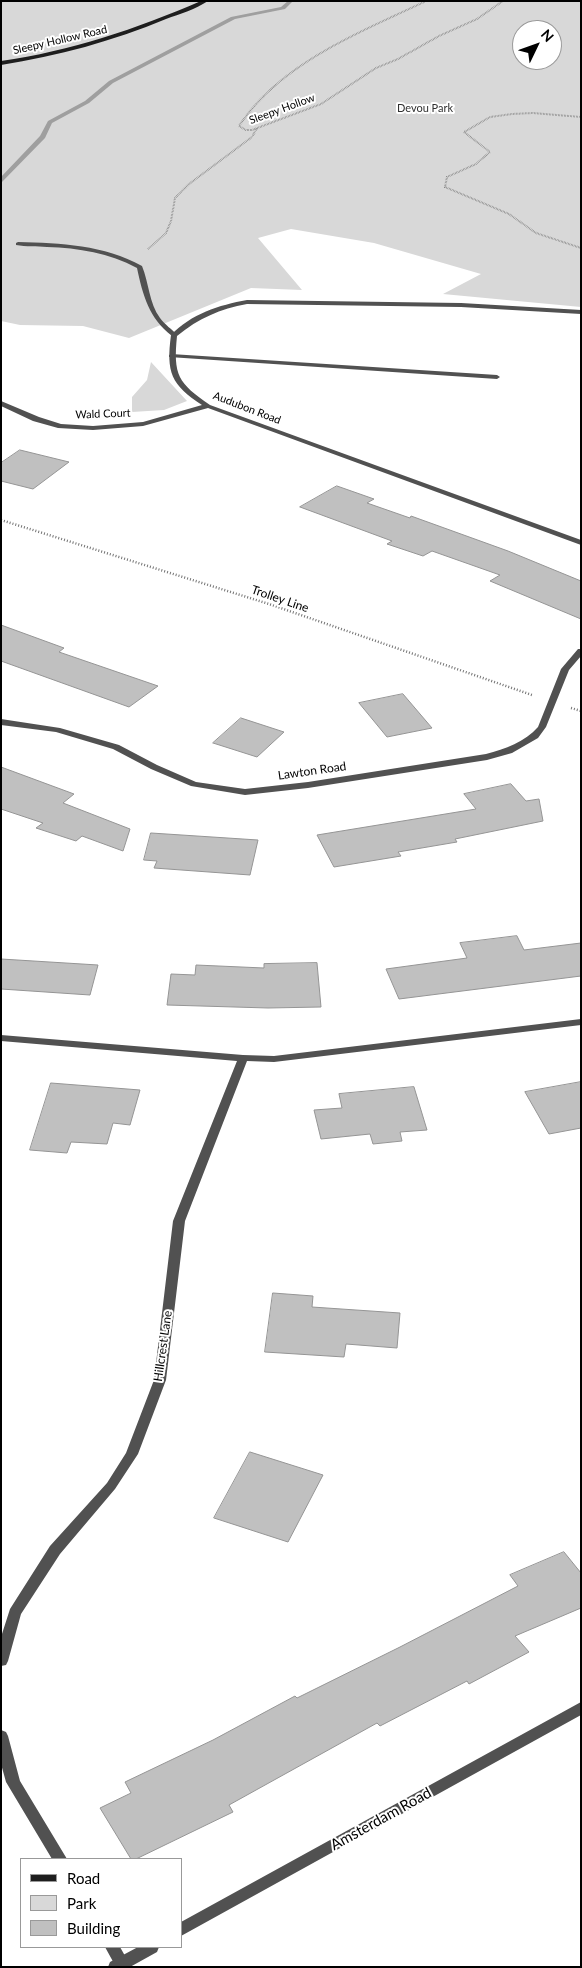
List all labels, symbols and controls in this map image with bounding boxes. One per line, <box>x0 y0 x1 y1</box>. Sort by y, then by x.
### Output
north arrow <box>512 20 562 70</box>
street label: Sleepy Hollow Road <box>12 23 108 57</box>
text: N <box>538 26 558 45</box>
street label: Sleepy Hollow <box>247 91 317 127</box>
park label: Devou Park <box>397 101 453 115</box>
street label: Audubon Road <box>211 389 283 427</box>
street label: Wald Court <box>75 406 131 422</box>
street label: Trolley Line <box>249 582 311 616</box>
street label: Lawton Road <box>277 759 347 783</box>
street label: Hillcrest Lane <box>151 1310 175 1382</box>
street label: Amsterdam Road <box>327 1784 435 1854</box>
legend <box>20 1858 182 1948</box>
text: Road <box>67 1869 100 1887</box>
text: Park <box>67 1894 96 1912</box>
text: Building <box>67 1919 120 1937</box>

